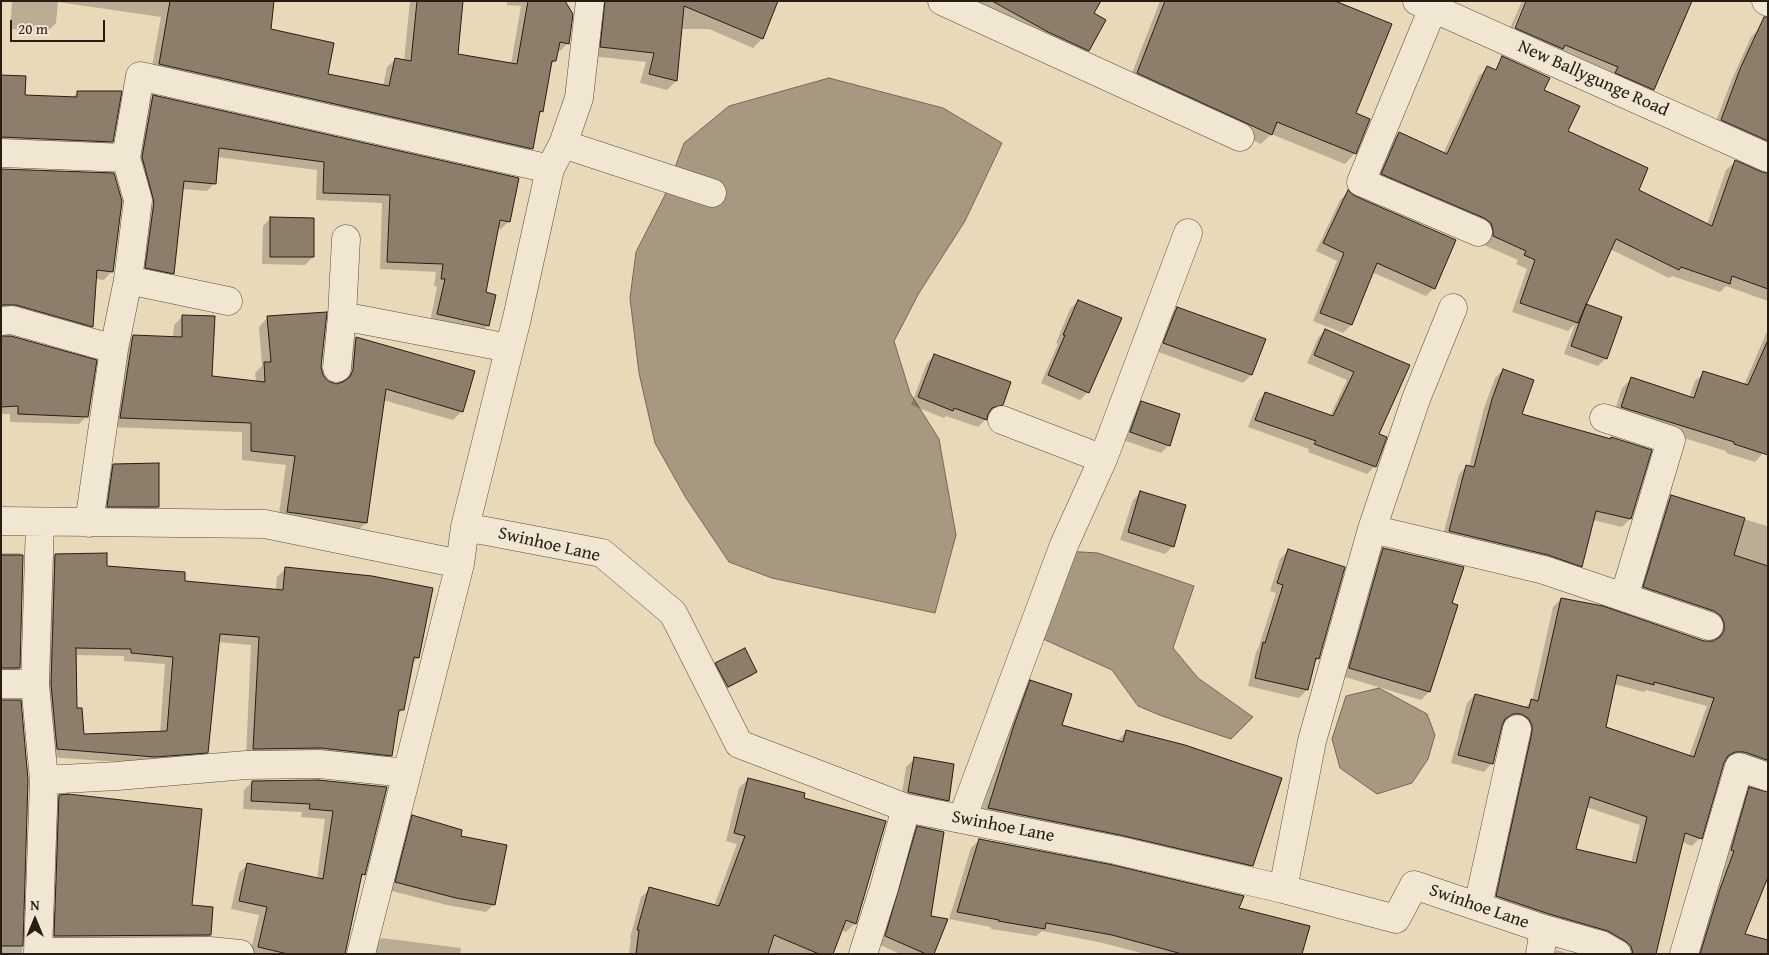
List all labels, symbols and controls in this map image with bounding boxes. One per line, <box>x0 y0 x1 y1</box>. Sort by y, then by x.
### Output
scale bar <box>12 10 108 42</box>
text: 20 m <box>18 18 48 39</box>
street label: New Ballygunge Road <box>1514 36 1672 122</box>
street label: Swinhoe Lane <box>496 523 602 567</box>
street label: Swinhoe Lane <box>950 806 1056 848</box>
street label: Swinhoe Lane <box>1426 880 1532 934</box>
north arrow <box>10 895 60 945</box>
text: N <box>30 895 40 915</box>

